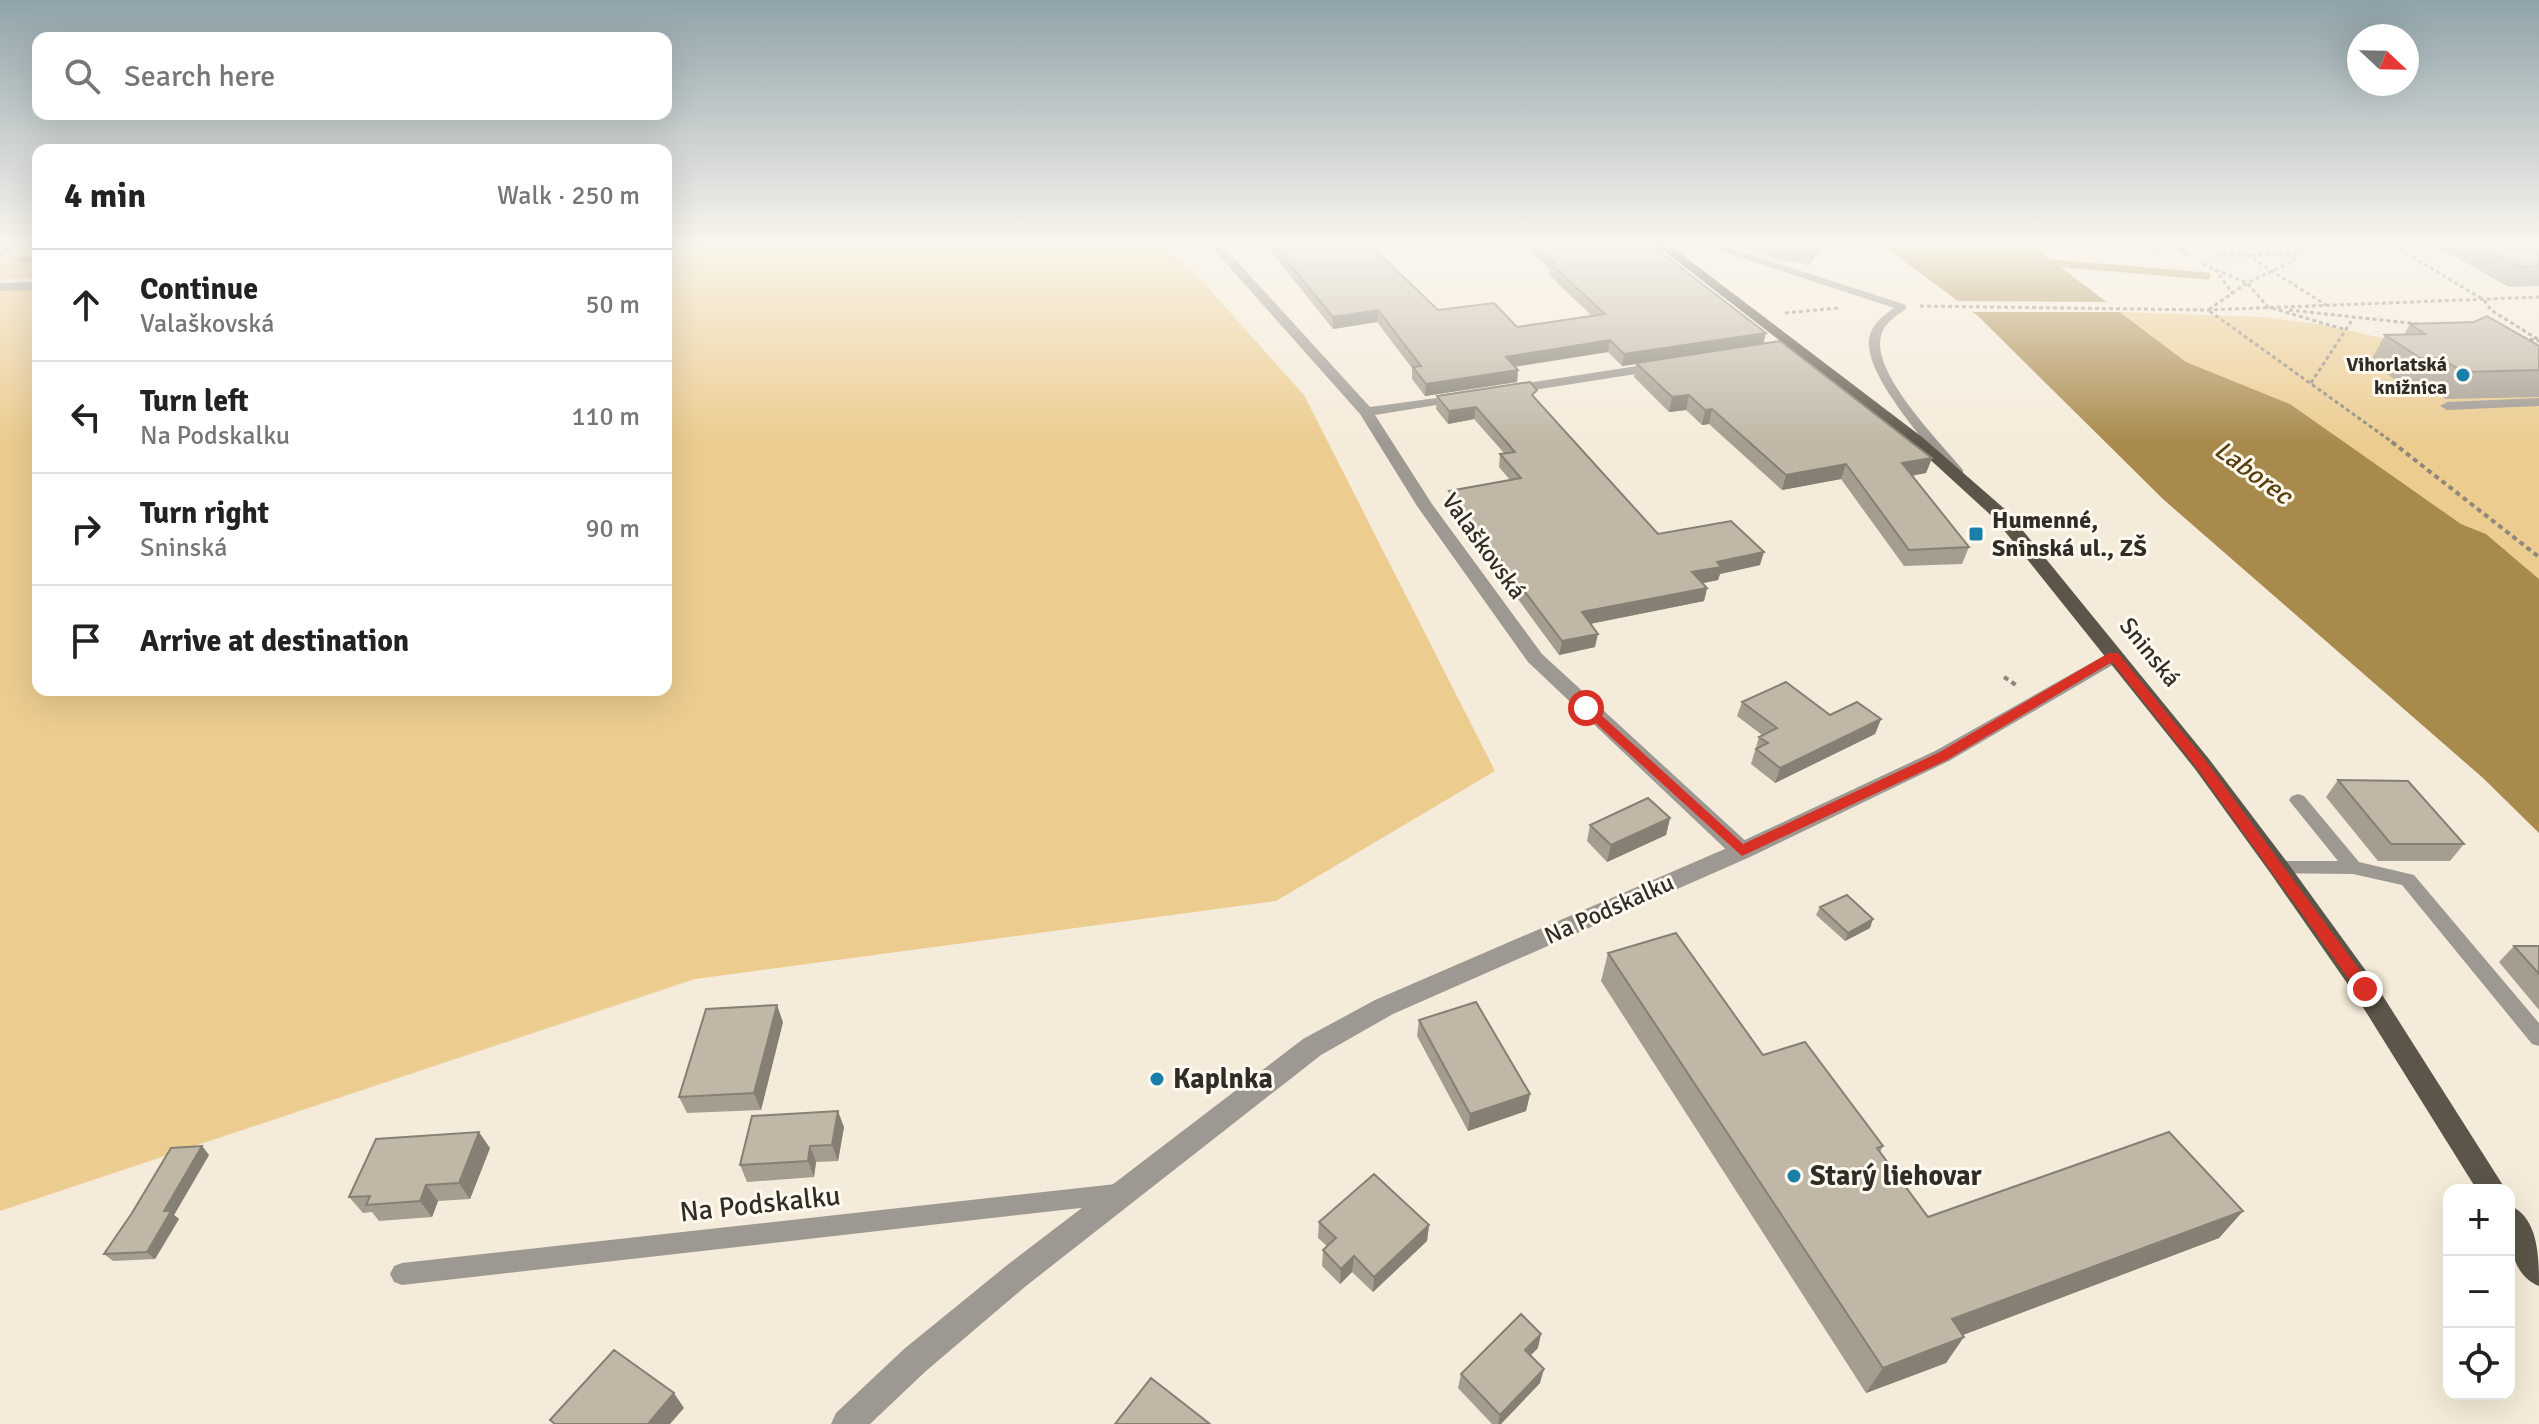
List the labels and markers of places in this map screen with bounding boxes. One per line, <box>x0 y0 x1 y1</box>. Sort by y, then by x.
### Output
place label: Vihorlatská knižnica <box>2346 352 2447 400</box>
marker: Vihorlatská knižnica <box>2454 366 2472 384</box>
place label: Humenné, Sninská ul., ZŠ <box>1992 505 2147 563</box>
marker: Humenné, Sninská ul., ZŠ <box>1967 525 1985 543</box>
place label: Kaplnka <box>1173 1062 1273 1096</box>
marker: Kaplnka <box>1148 1070 1166 1088</box>
place label: Starý liehovar <box>1810 1159 1983 1193</box>
marker: Starý liehovar <box>1785 1167 1803 1185</box>

